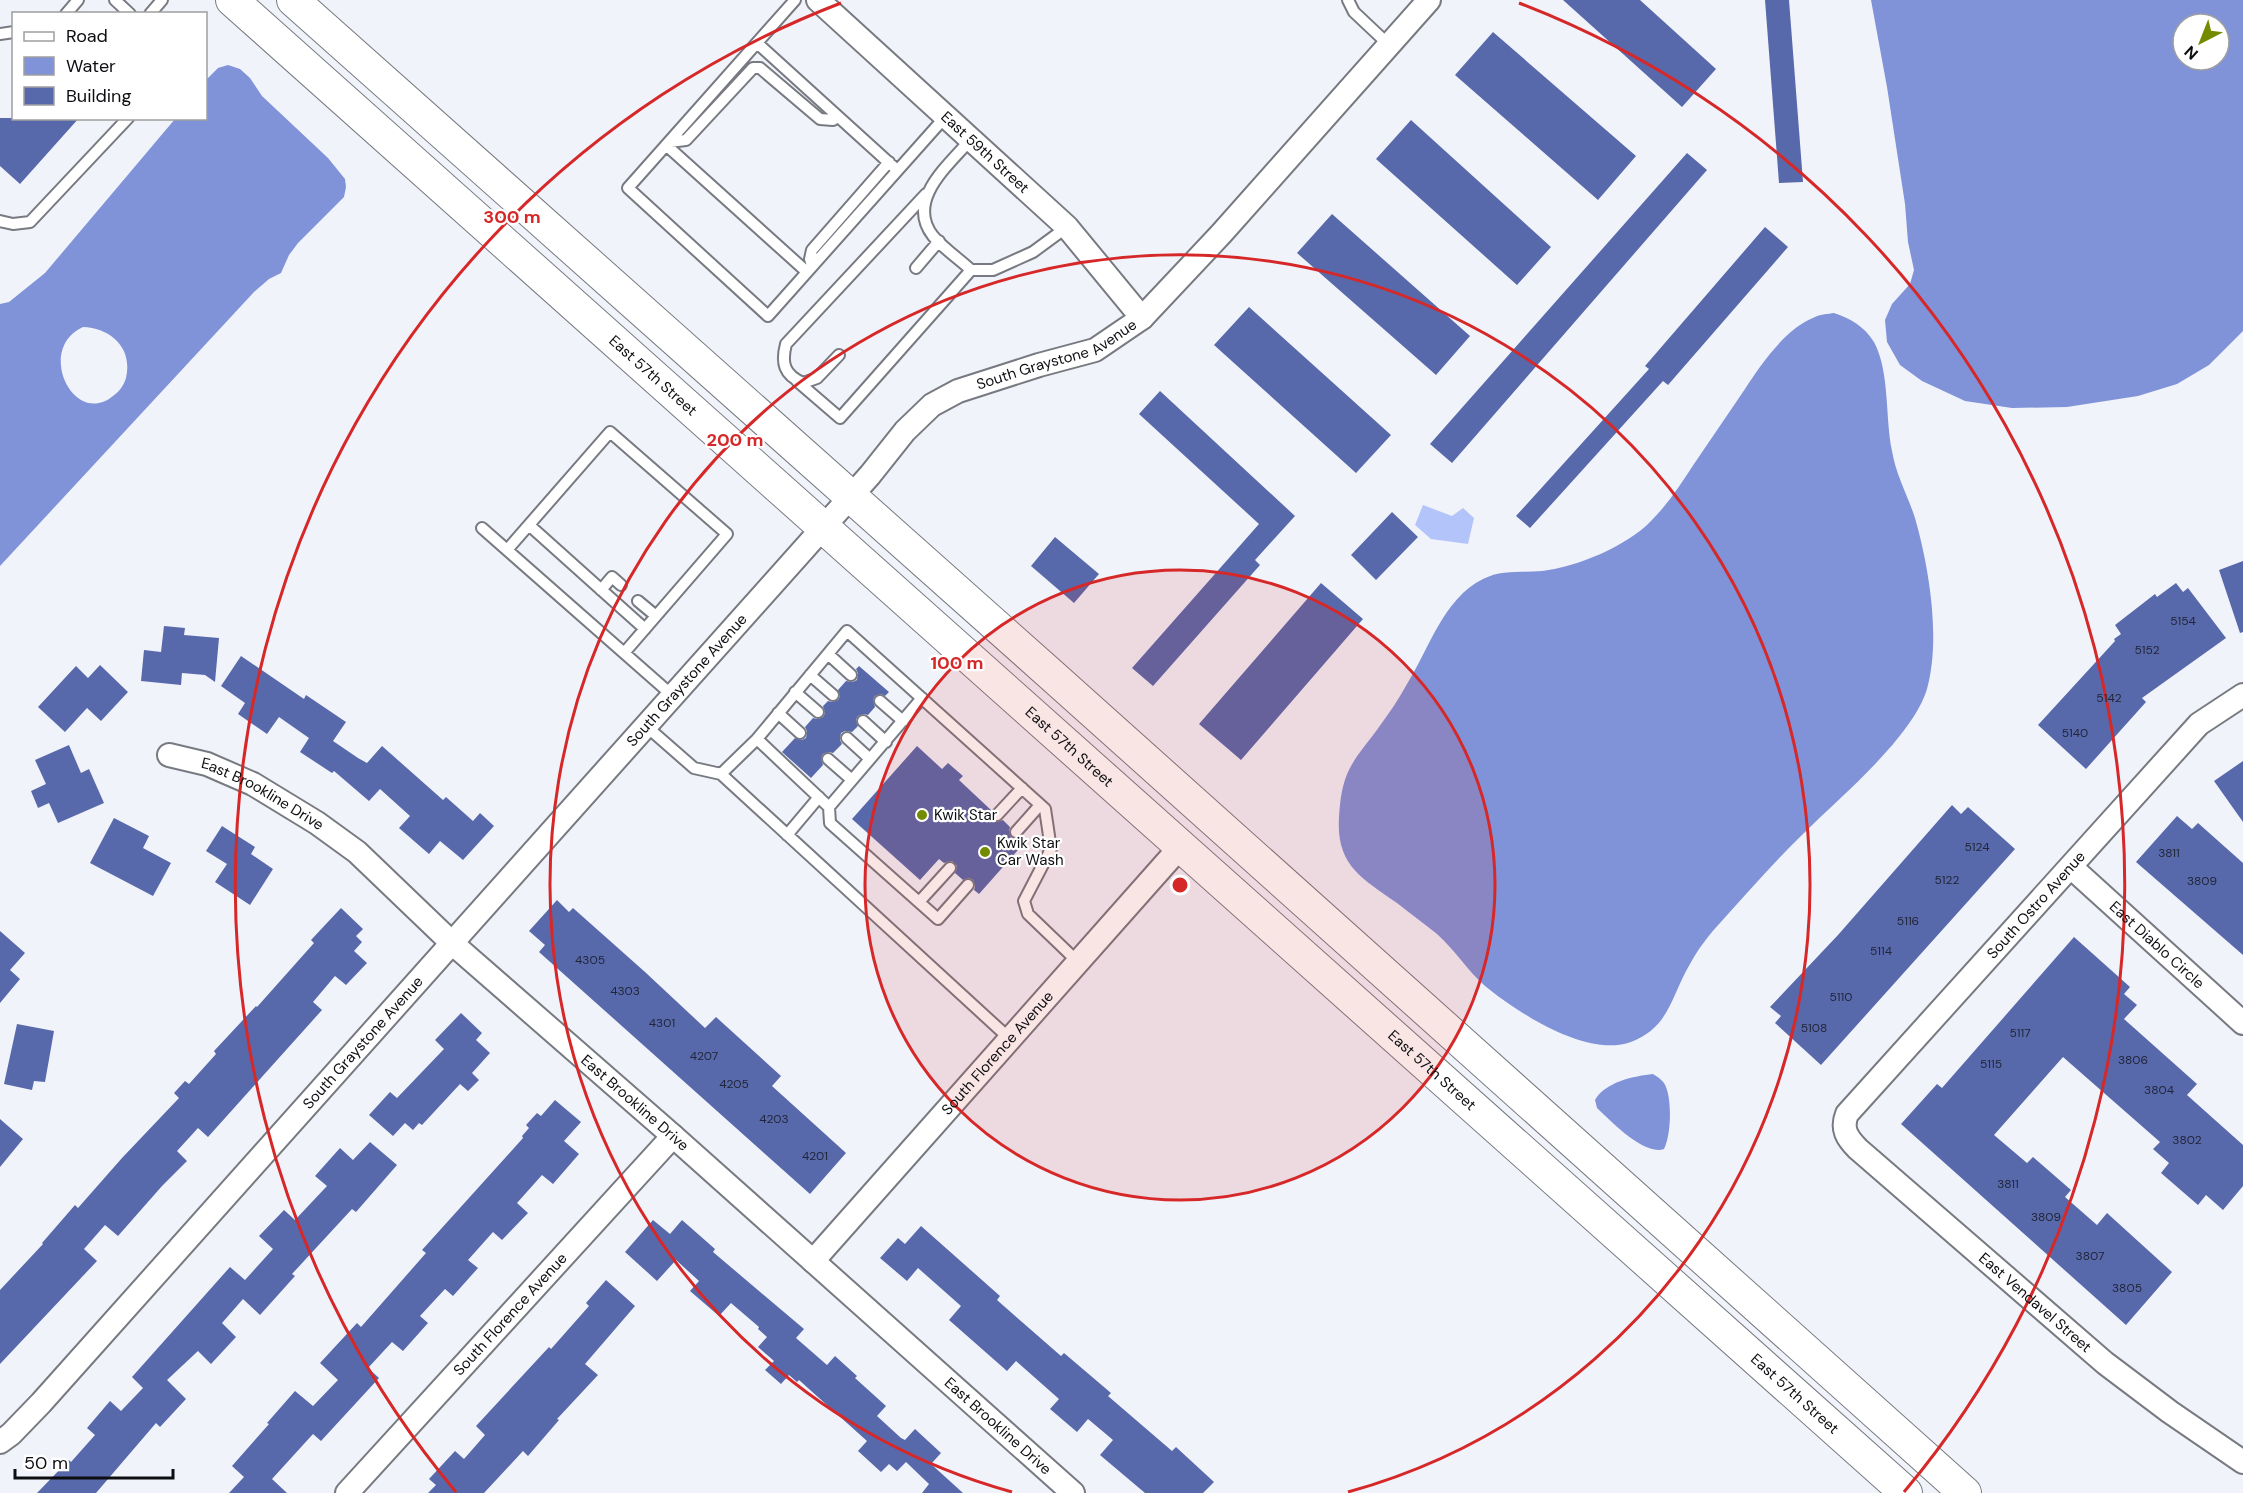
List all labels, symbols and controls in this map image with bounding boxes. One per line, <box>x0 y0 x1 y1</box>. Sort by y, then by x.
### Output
legend <box>12 12 207 120</box>
north arrow <box>2171 12 2231 72</box>
text: Road <box>66 24 108 48</box>
text: N <box>2180 41 2203 64</box>
text: Water <box>66 54 116 78</box>
text: Building <box>66 84 131 108</box>
street label: East 59th Street <box>937 107 1034 198</box>
text: 300 m <box>483 205 541 229</box>
street label: South Graystone Avenue <box>974 315 1141 394</box>
street label: East 57th Street <box>605 331 701 420</box>
text: 200 m <box>707 428 763 452</box>
street label: South Graystone Avenue <box>622 610 751 751</box>
house number: 5154 <box>2170 613 2196 629</box>
house number: 5152 <box>2134 642 2160 658</box>
text: 100 m <box>930 651 984 675</box>
house number: 5142 <box>2096 690 2122 706</box>
street label: East 57th Street <box>1021 702 1118 792</box>
house number: 5140 <box>2062 725 2088 741</box>
street label: East Brookline Drive <box>199 753 328 835</box>
place label: Kwik Star <box>934 805 998 825</box>
marker: Kwik Star <box>915 808 929 822</box>
place label: Kwik Star Car Wash <box>997 833 1064 870</box>
house number: 5124 <box>1964 839 1990 855</box>
marker: Kwik Star Car Wash <box>978 845 992 859</box>
house number: 3811 <box>2158 845 2180 861</box>
street label: South Ostro Avenue <box>1982 847 2090 963</box>
house number: 5122 <box>1935 872 1960 888</box>
house number: 3809 <box>2187 873 2217 889</box>
centre of rings <box>1170 875 1190 895</box>
street label: East Diablo Circle <box>2105 897 2209 993</box>
house number: 5116 <box>1897 913 1919 929</box>
house number: 5114 <box>1870 943 1892 959</box>
house number: 4305 <box>575 952 605 968</box>
street label: South Graystone Avenue <box>298 972 428 1113</box>
house number: 4303 <box>610 983 640 999</box>
street label: South Florence Avenue <box>937 987 1058 1119</box>
house number: 5110 <box>1829 989 1853 1005</box>
house number: 4301 <box>649 1015 675 1031</box>
house number: 5108 <box>1801 1020 1827 1036</box>
house number: 5117 <box>2009 1025 2031 1041</box>
street label: East 57th Street <box>1384 1026 1480 1115</box>
house number: 4207 <box>690 1048 718 1064</box>
street label: East Brookline Drive <box>577 1050 693 1155</box>
house number: 3806 <box>2118 1052 2148 1068</box>
house number: 5115 <box>1980 1056 2002 1072</box>
house number: 4205 <box>719 1076 749 1092</box>
house number: 3804 <box>2144 1082 2174 1098</box>
house number: 4203 <box>759 1111 789 1127</box>
house number: 3802 <box>2172 1132 2202 1148</box>
house number: 4201 <box>802 1148 828 1164</box>
house number: 3811 <box>1997 1176 2019 1192</box>
house number: 3809 <box>2031 1209 2061 1225</box>
street label: East Vendavel Street <box>1975 1248 2096 1357</box>
house number: 3807 <box>2076 1248 2104 1264</box>
street label: South Florence Avenue <box>449 1249 571 1380</box>
house number: 3805 <box>2112 1280 2142 1296</box>
street label: East 57th Street <box>1746 1349 1843 1439</box>
street label: East Brookline Drive <box>940 1373 1056 1479</box>
scale bar <box>15 1442 172 1480</box>
text: 50 m <box>24 1451 68 1475</box>

